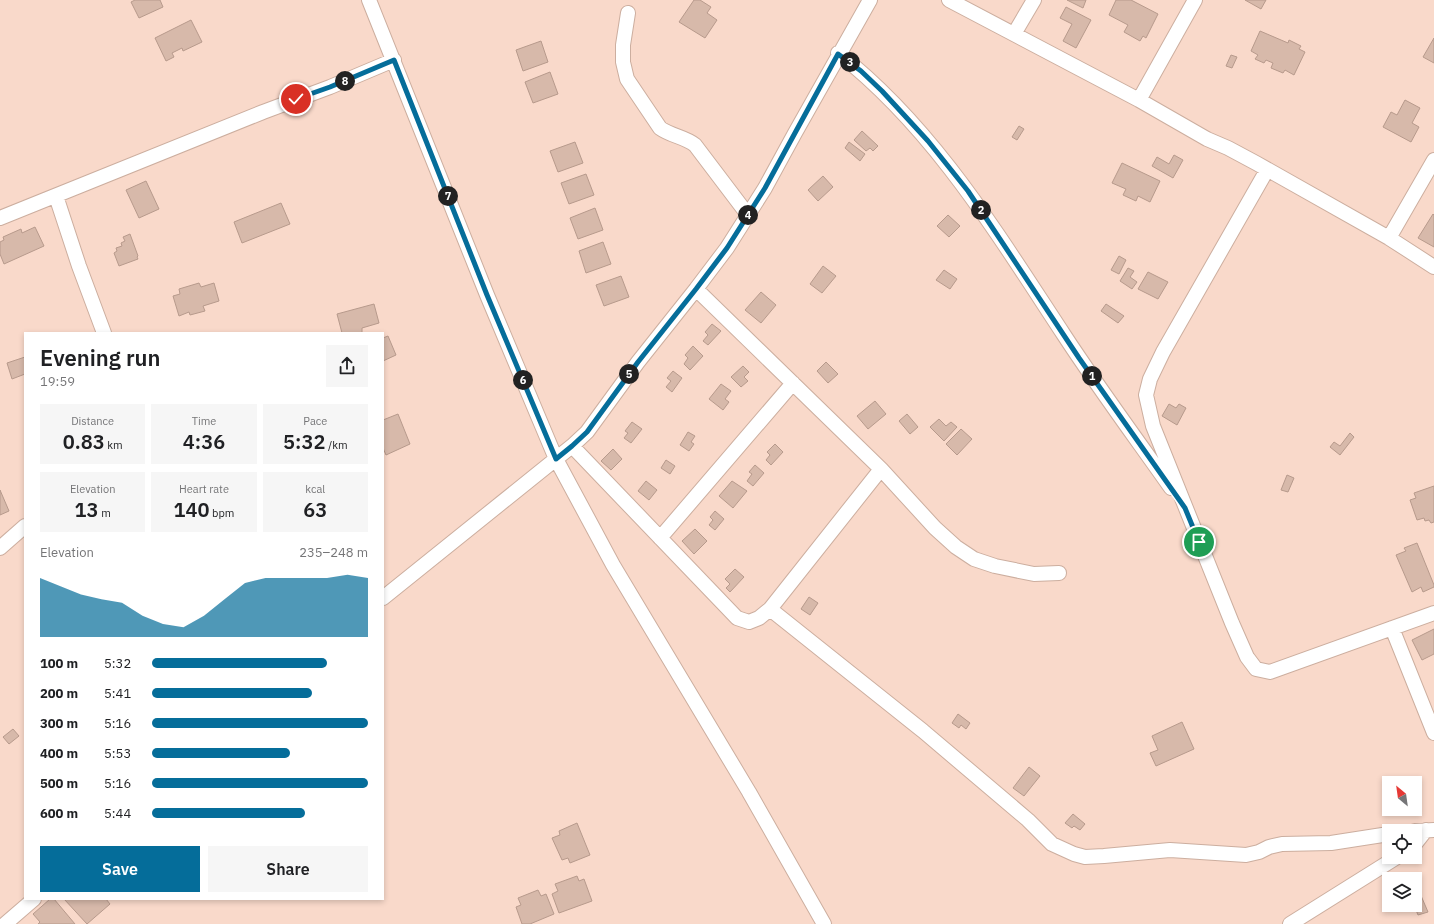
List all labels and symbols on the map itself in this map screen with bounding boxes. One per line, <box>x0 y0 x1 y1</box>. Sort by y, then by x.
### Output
pin: 3 <box>840 52 860 72</box>
pin: 8 <box>335 71 355 91</box>
pin <box>279 82 313 116</box>
pin: 7 <box>438 186 458 206</box>
pin: 2 <box>971 200 991 220</box>
pin: 4 <box>738 205 758 225</box>
pin: 5 <box>619 364 639 384</box>
pin: 1 <box>1082 366 1102 386</box>
pin: 6 <box>513 370 533 390</box>
pin <box>1182 525 1216 559</box>
north arrow <box>1382 776 1422 816</box>

